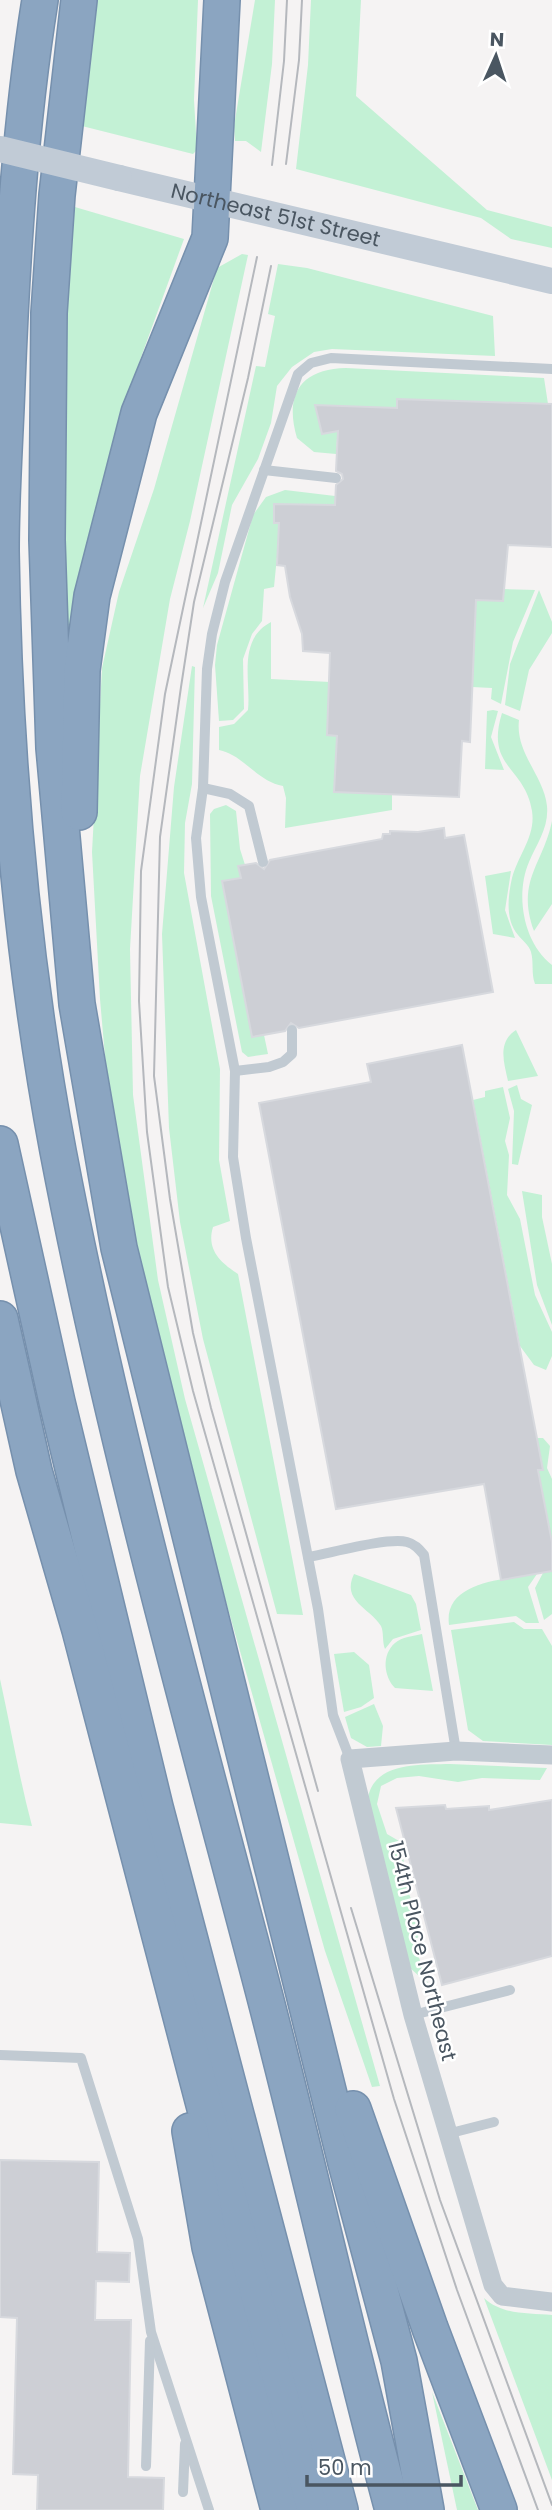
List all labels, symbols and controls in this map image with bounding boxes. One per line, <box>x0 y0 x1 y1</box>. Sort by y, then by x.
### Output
north arrow <box>461 21 531 91</box>
text: N <box>489 26 505 53</box>
street label: Northeast 51st Street <box>168 176 383 254</box>
street label: 154th Place Northeast <box>381 1838 464 2064</box>
scale bar <box>307 2444 461 2488</box>
text: 50 m <box>318 2453 372 2482</box>

